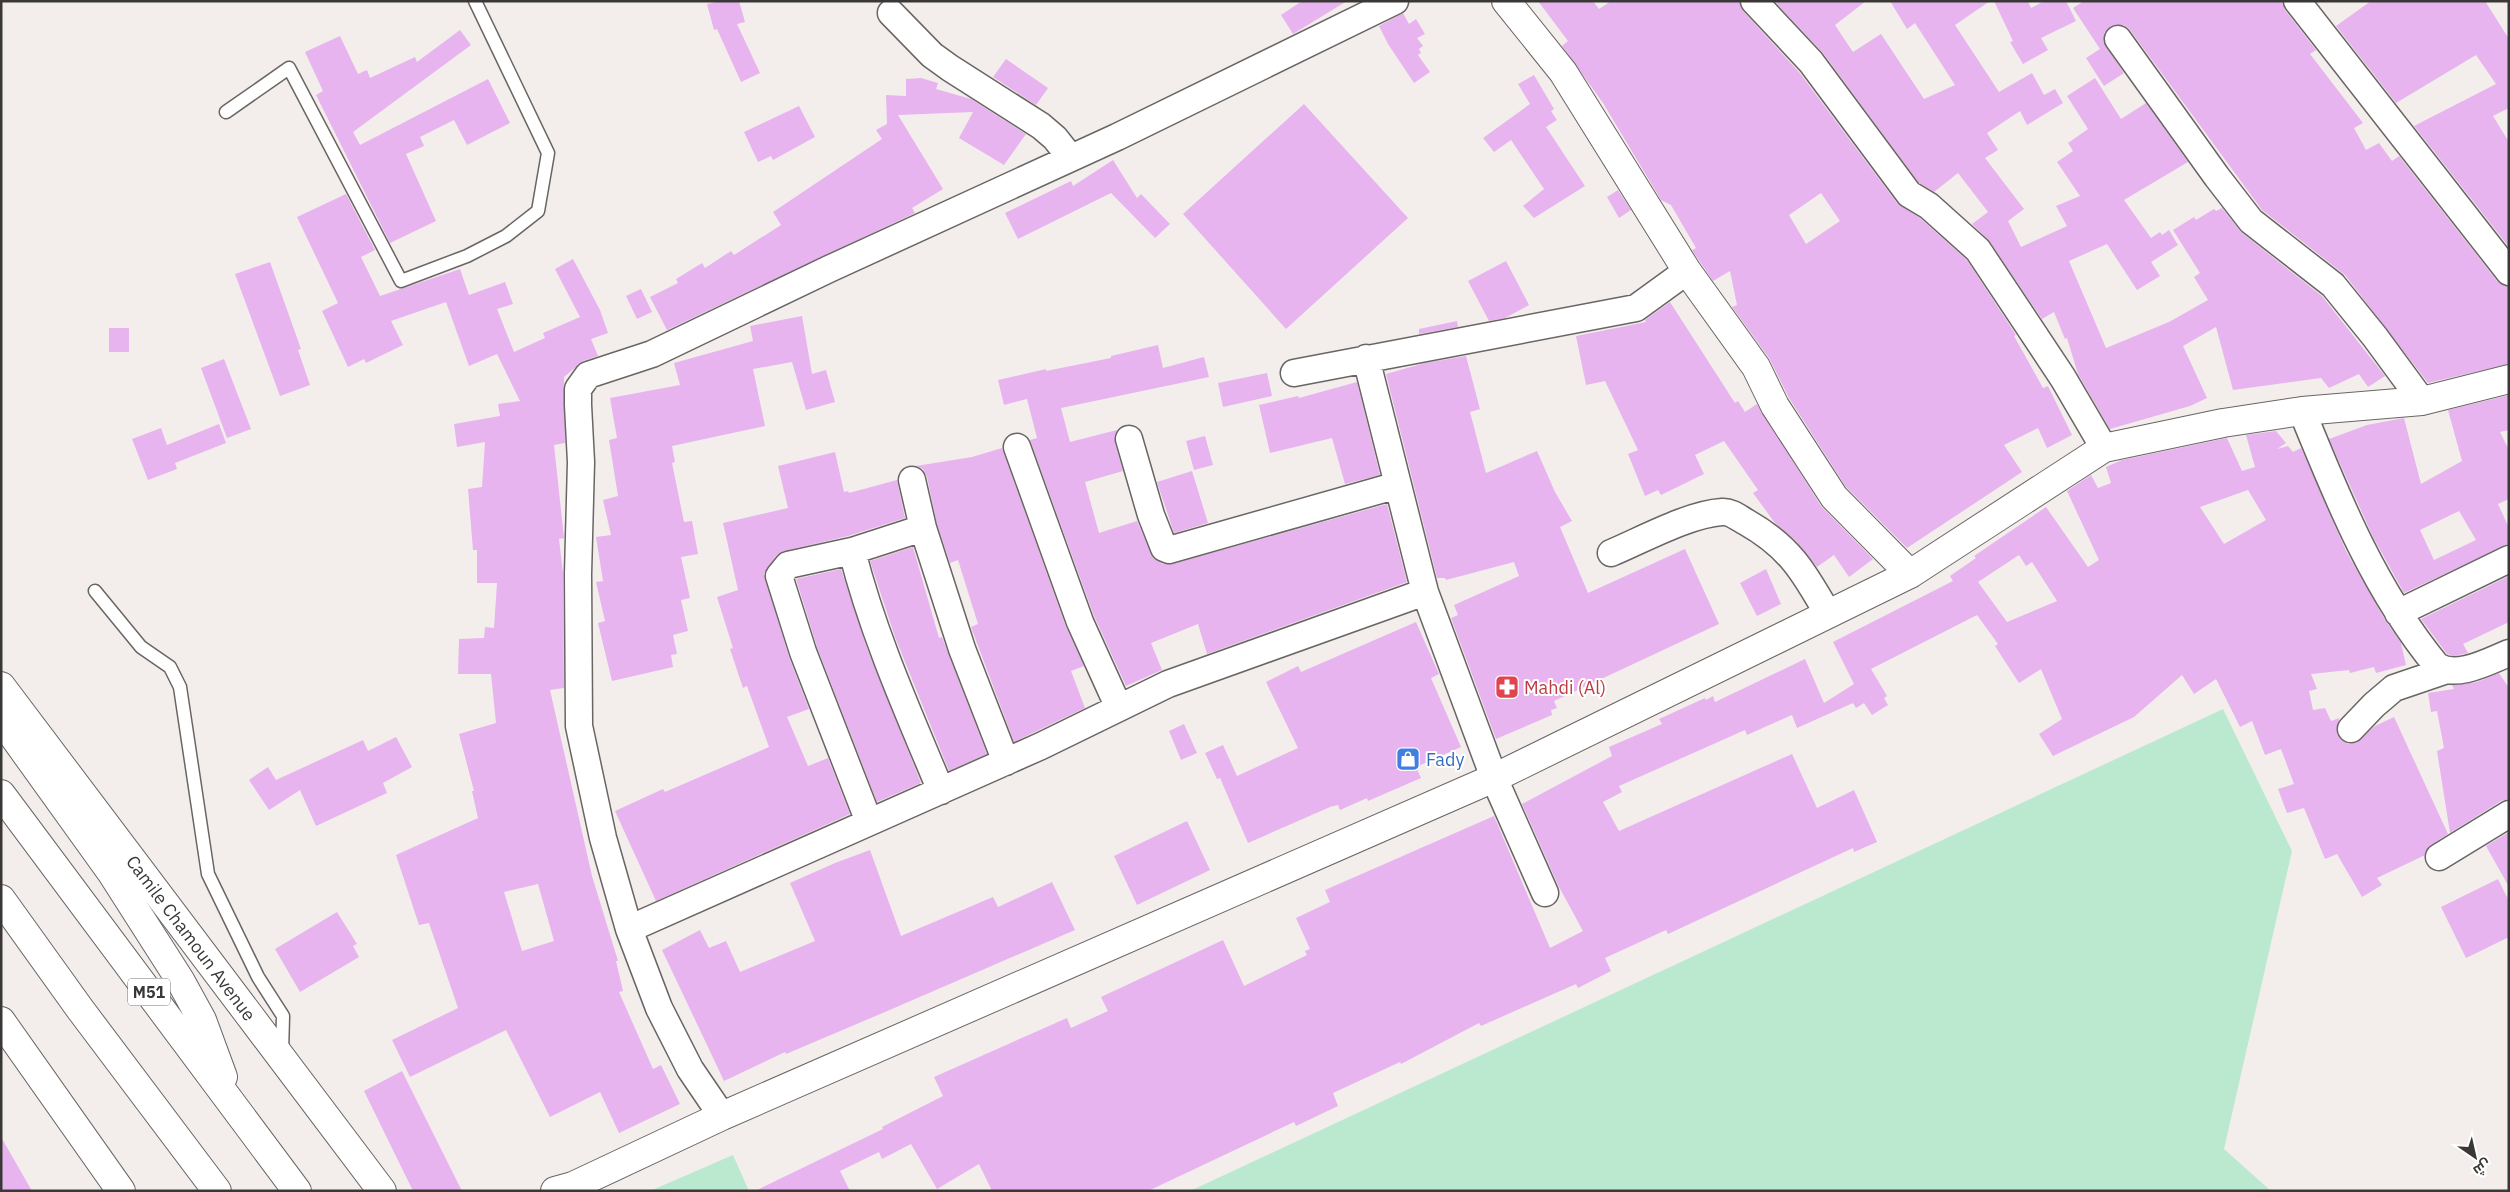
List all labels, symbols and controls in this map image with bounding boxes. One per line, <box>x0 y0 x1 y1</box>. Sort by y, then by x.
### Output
pharmacy icon: Mahdi (Al) <box>1494 674 1520 700</box>
place label: Mahdi (Al) <box>1524 676 1606 699</box>
shop icon: Fady <box>1395 746 1421 772</box>
place label: Fady <box>1426 748 1464 771</box>
street label: Camile Chamoun Avenue <box>121 851 261 1026</box>
road number: M51 <box>128 979 170 1006</box>
north arrow <box>2450 1132 2500 1182</box>
text: ش <box>2470 1155 2495 1180</box>

